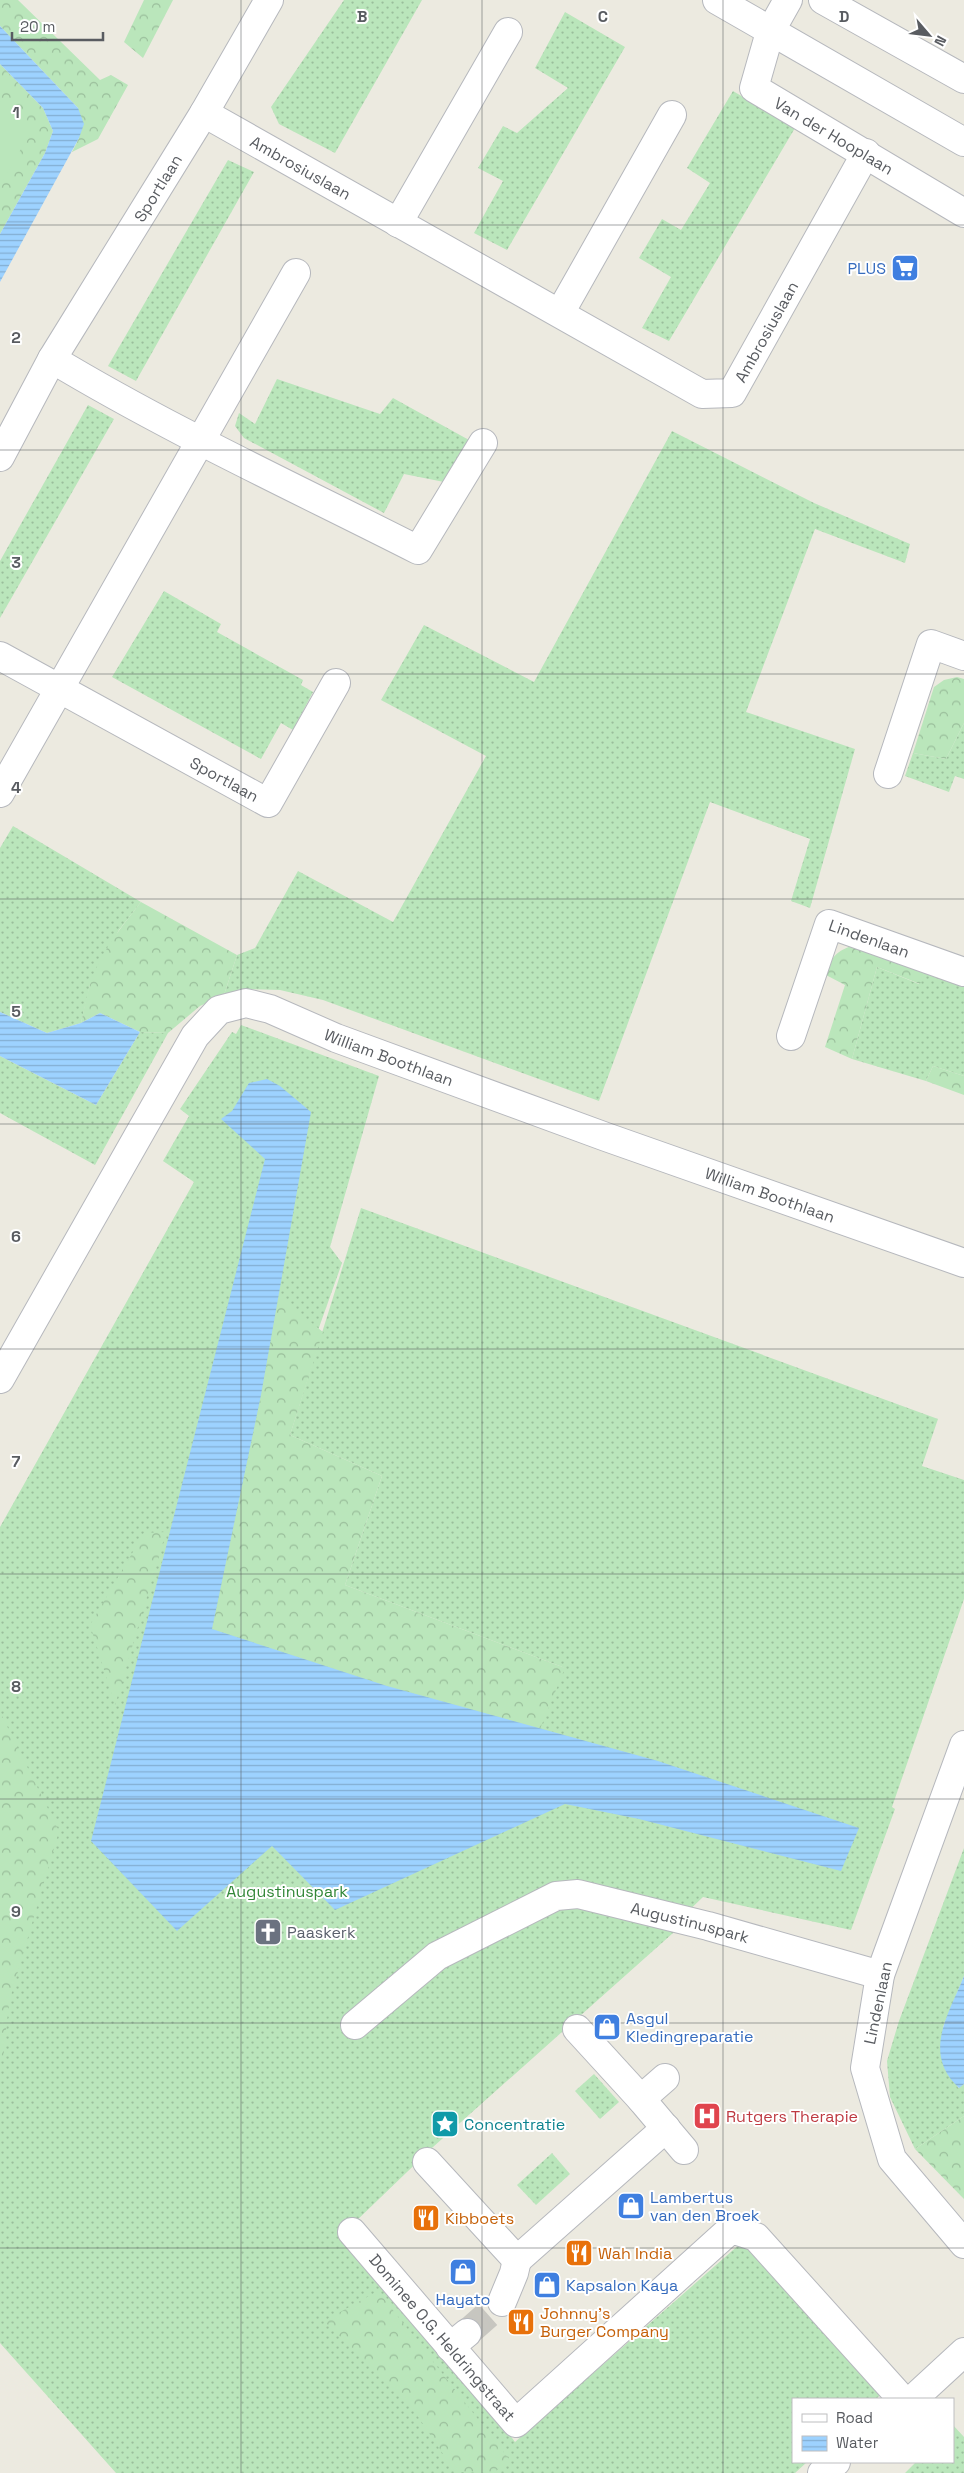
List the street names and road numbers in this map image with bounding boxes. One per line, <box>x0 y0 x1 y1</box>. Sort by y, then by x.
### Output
street label: Van der Hooplaan <box>770 92 897 179</box>
street label: Ambrosiuslaan <box>247 131 355 204</box>
street label: Sportlaan <box>129 150 186 226</box>
street label: Ambrosiuslaan <box>730 277 803 386</box>
street label: Sportlaan <box>186 752 263 806</box>
street label: Lindenlaan <box>826 914 912 962</box>
street label: William Boothlaan <box>321 1024 456 1091</box>
street label: William Boothlaan <box>702 1162 838 1227</box>
street label: Augustinuspark <box>629 1897 752 1948</box>
street label: Lindenlaan <box>859 1960 897 2046</box>
street label: Dominee O.G. Heldringstraat <box>365 2249 520 2426</box>

